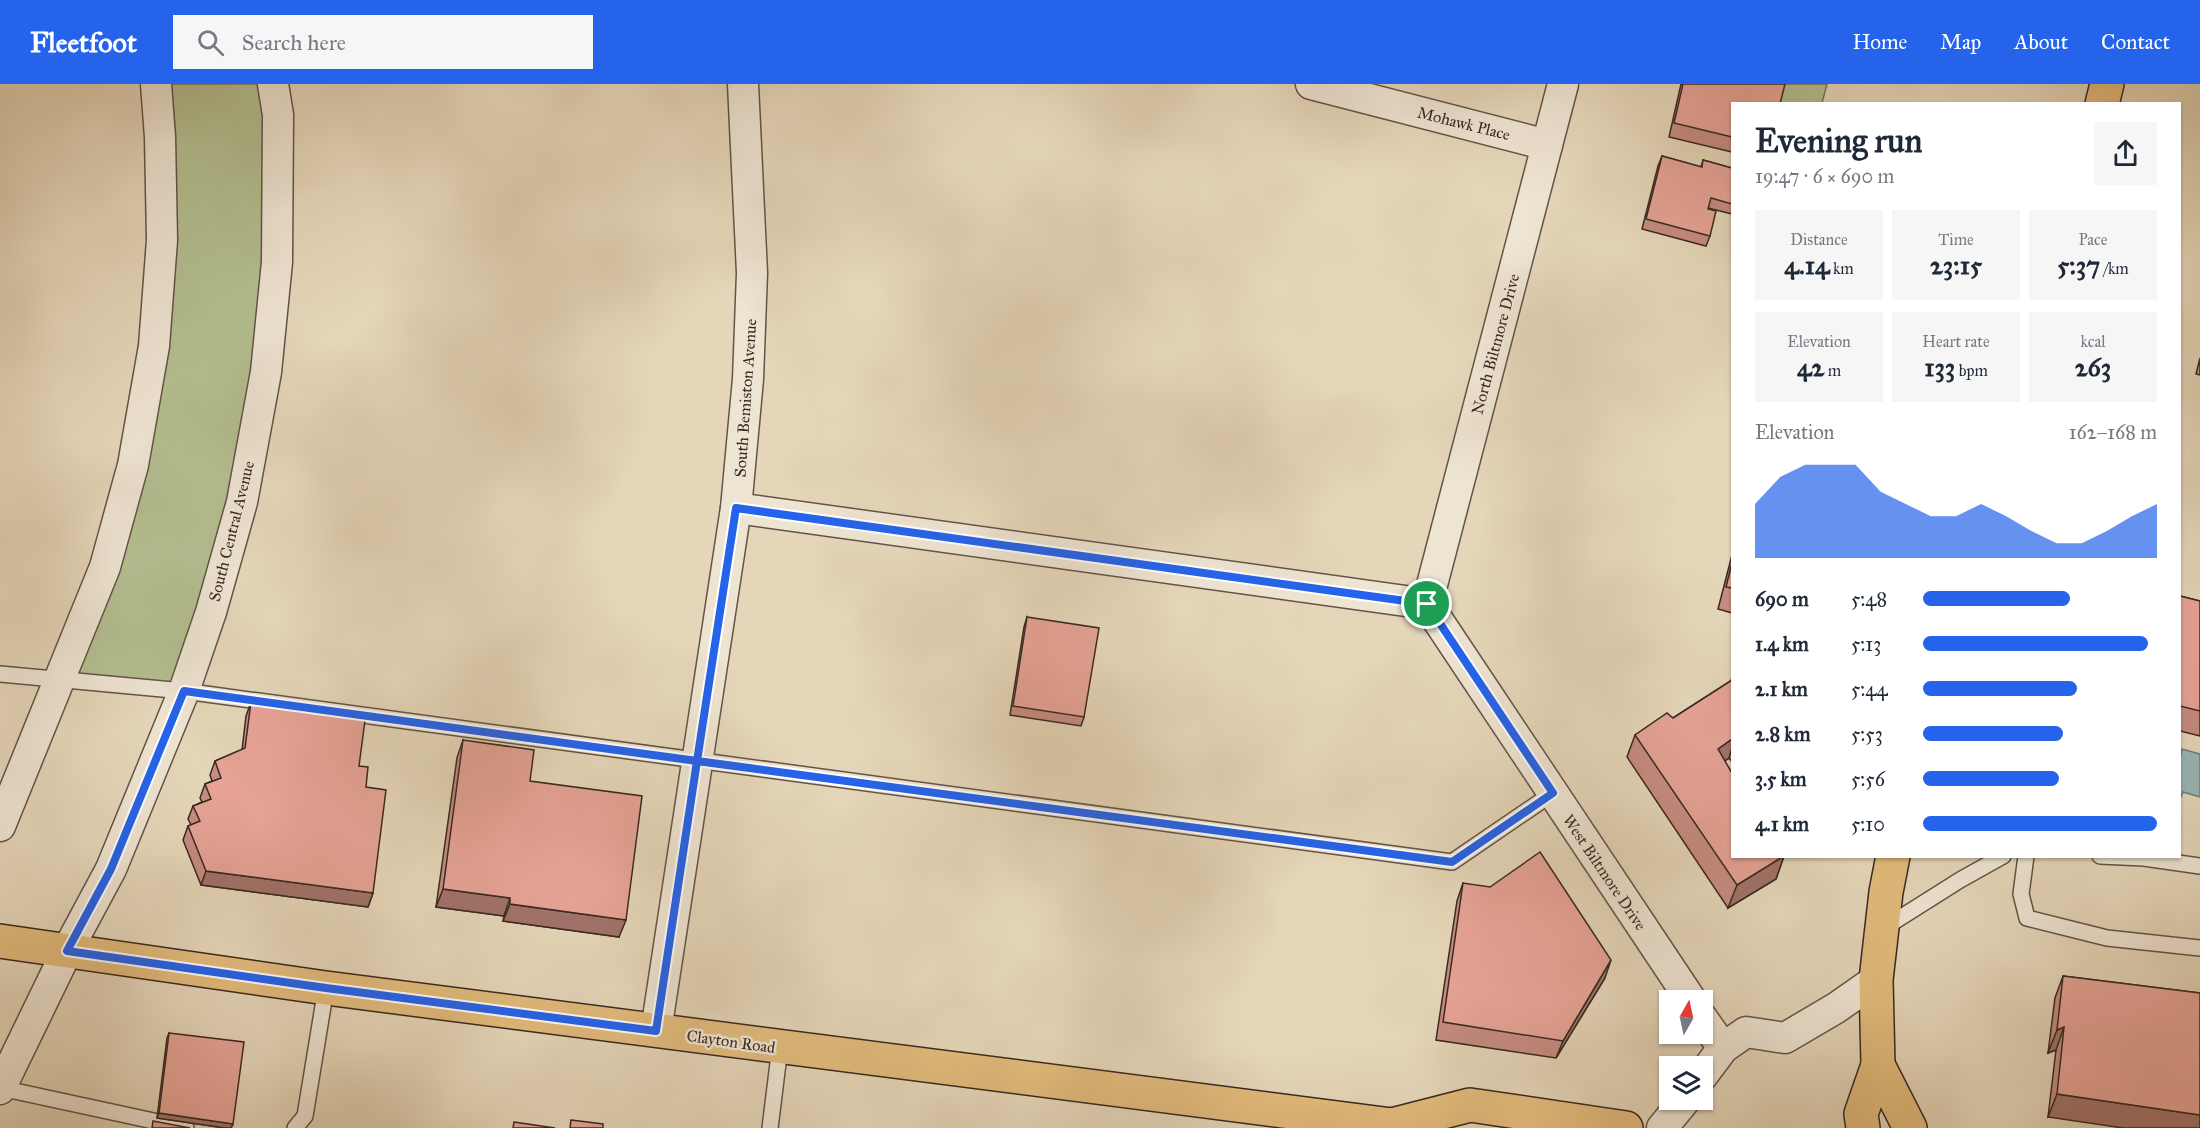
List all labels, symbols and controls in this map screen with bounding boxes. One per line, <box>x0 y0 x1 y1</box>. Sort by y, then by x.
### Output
search box <box>173 15 593 69</box>
text: Fleetfoot <box>30 25 137 60</box>
icon: search <box>194 26 227 59</box>
text: Search here <box>242 29 346 56</box>
text: Home <box>1852 29 1907 55</box>
text: Map <box>1940 29 1981 55</box>
text: About <box>2014 29 2068 55</box>
text: Contact <box>2101 29 2170 55</box>
street label: Mohawk Place <box>1416 103 1513 144</box>
text: Evening run <box>1755 121 1922 161</box>
button: share <box>2094 122 2157 185</box>
text: 19:47 · 6 × 690 m <box>1755 164 1894 188</box>
text: Distance <box>1790 230 1848 249</box>
text: Time <box>1938 230 1974 249</box>
text: Pace <box>2078 230 2108 249</box>
text: 4.14 <box>1784 249 1829 281</box>
text: 23:15 <box>1930 249 1982 281</box>
text: 5:37 <box>2057 249 2100 281</box>
text: km <box>1829 259 1854 278</box>
text: /km <box>2100 259 2129 278</box>
street label: North Biltmore Drive <box>1468 271 1523 417</box>
street label: South Bemiston Avenue <box>730 318 761 478</box>
text: Elevation <box>1787 332 1851 351</box>
text: Heart rate <box>1922 332 1990 351</box>
text: kcal <box>2080 332 2106 351</box>
text: 42 <box>1797 351 1824 383</box>
text: 133 <box>1924 351 1955 383</box>
text: 263 <box>2075 351 2111 383</box>
text: m <box>1824 361 1841 380</box>
text: bpm <box>1955 361 1988 380</box>
text: Elevation <box>1755 420 1834 444</box>
text: 162–168 m <box>2069 420 2157 444</box>
street label: South Central Avenue <box>205 458 258 603</box>
pin <box>1401 578 1452 629</box>
icon: arrive <box>1410 587 1443 620</box>
text: 690 m <box>1755 587 1809 611</box>
text: 5:48 <box>1851 587 1887 611</box>
text: 1.4 km <box>1755 632 1809 656</box>
text: 5:13 <box>1851 632 1881 656</box>
text: 2.1 km <box>1755 677 1808 701</box>
text: 5:44 <box>1851 677 1888 701</box>
text: 2.8 km <box>1755 722 1810 746</box>
text: 5:53 <box>1851 722 1883 746</box>
text: 3.5 km <box>1755 767 1807 791</box>
text: 5:56 <box>1851 767 1885 791</box>
street label: West Biltmore Drive <box>1559 811 1651 934</box>
text: 4.1 km <box>1755 812 1809 836</box>
text: 5:10 <box>1851 812 1885 836</box>
north arrow <box>1659 990 1713 1044</box>
map controls <box>1659 990 1713 1110</box>
street label: Clayton Road <box>685 1026 776 1057</box>
button: layers <box>1659 1056 1713 1110</box>

